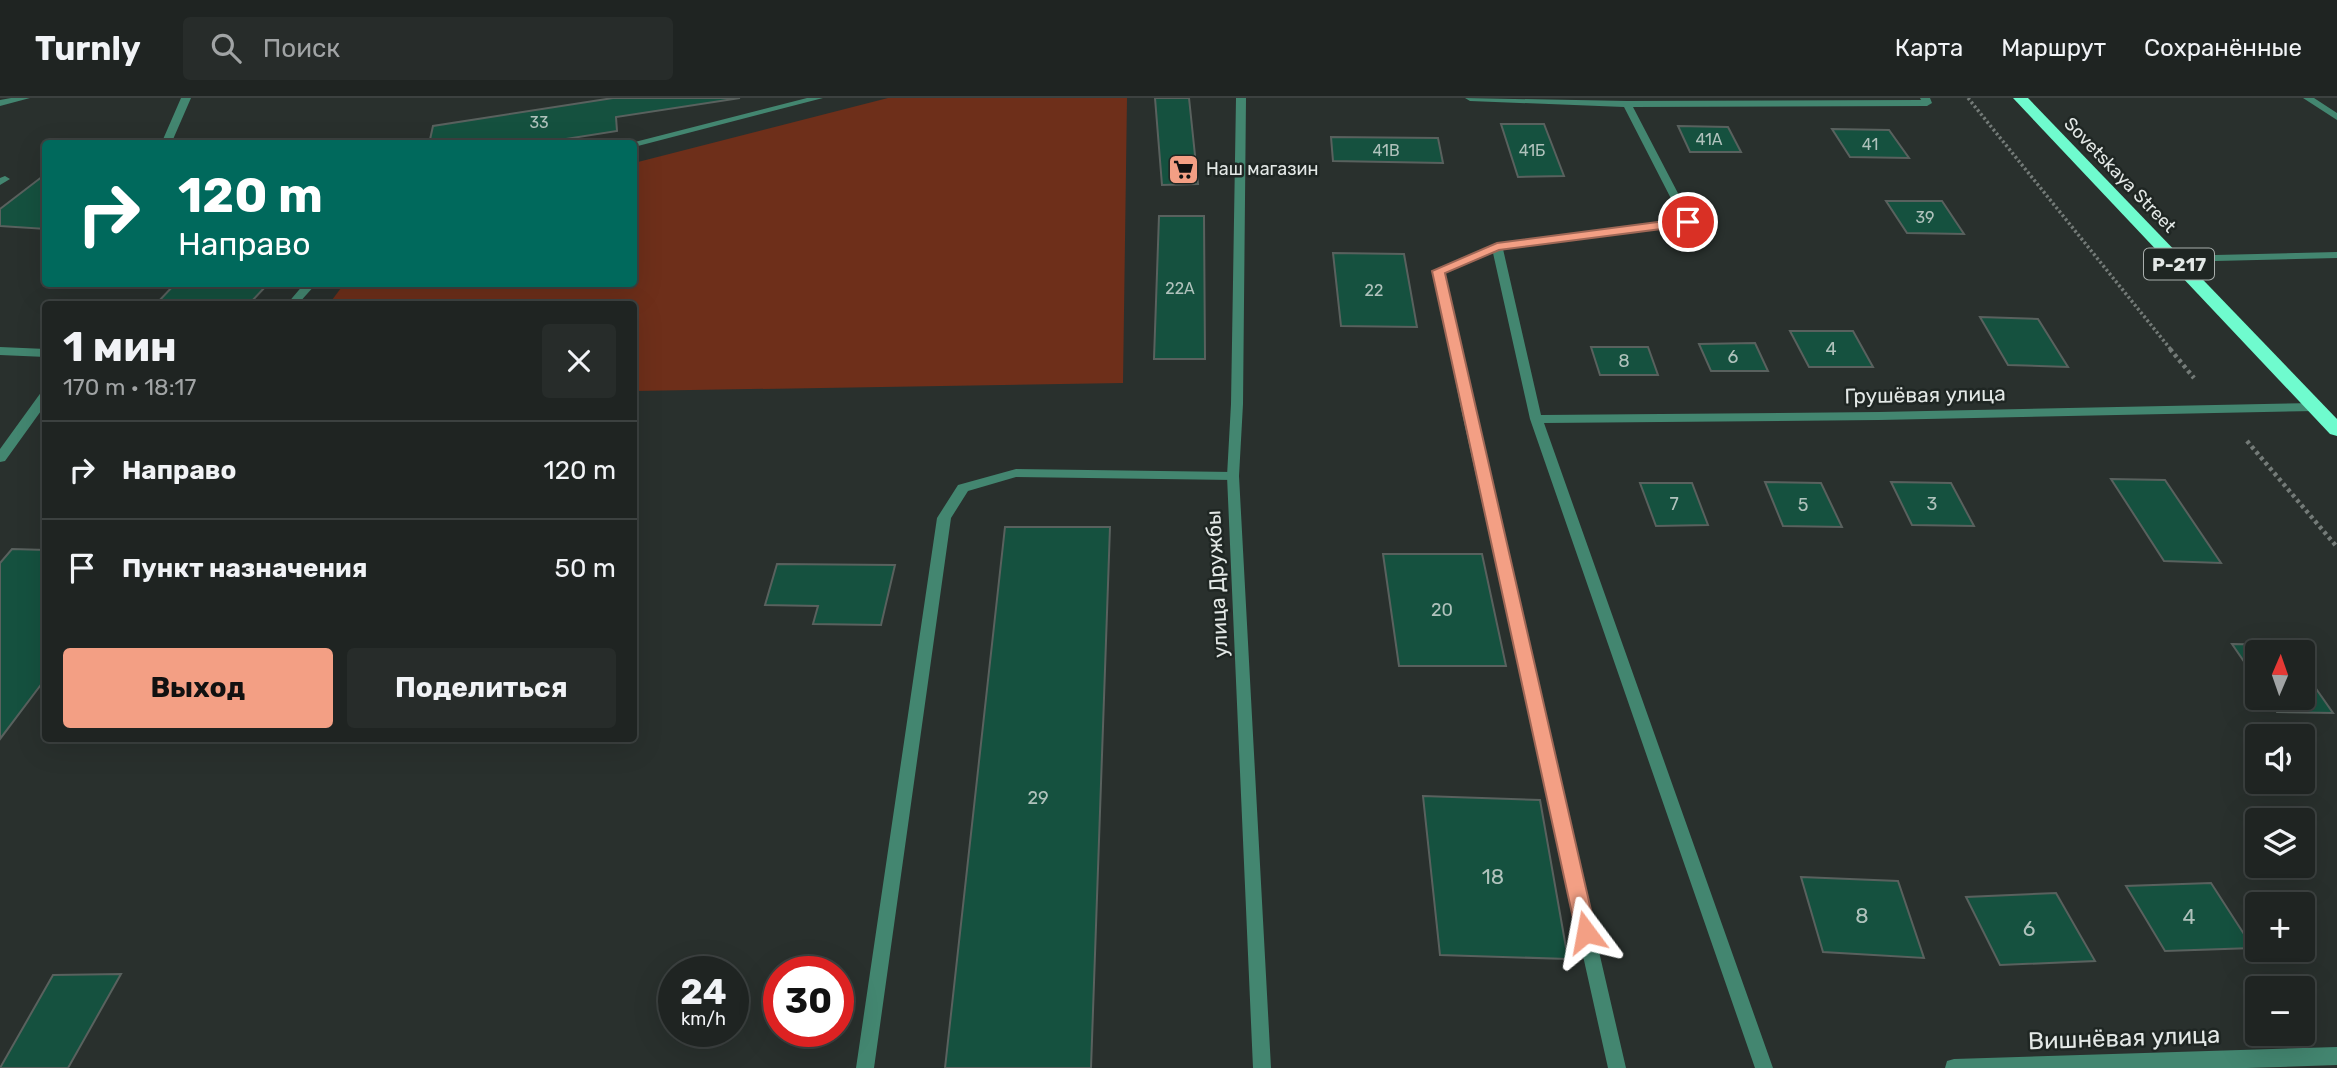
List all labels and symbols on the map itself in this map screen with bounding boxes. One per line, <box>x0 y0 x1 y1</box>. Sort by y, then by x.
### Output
house number: 33 <box>529 113 549 132</box>
street label: Sovetskaya Street <box>2059 113 2181 237</box>
house number: 41А <box>1695 130 1723 149</box>
house number: 41 <box>1862 135 1878 154</box>
house number: 41В <box>1372 141 1400 160</box>
house number: 41Б <box>1519 141 1545 160</box>
supermarket icon: Наш магазин <box>1166 152 1200 186</box>
place label: Наш магазин <box>1206 158 1318 180</box>
pin <box>1658 192 1718 252</box>
house number: 39 <box>1915 208 1935 227</box>
road number: Р-217 <box>2144 248 2214 280</box>
house number: 22А <box>1165 279 1195 298</box>
house number: 22 <box>1365 281 1383 300</box>
house number: 4 <box>1825 338 1837 360</box>
house number: 6 <box>1728 346 1739 368</box>
house number: 8 <box>1618 350 1630 372</box>
street label: Грушёвая улица <box>1844 381 2006 408</box>
house number: 7 <box>1669 493 1679 515</box>
house number: 3 <box>1927 493 1937 515</box>
house number: 5 <box>1798 494 1808 516</box>
street label: улица Дружбы <box>1200 510 1233 659</box>
house number: 20 <box>1431 599 1453 621</box>
north arrow <box>2245 640 2315 710</box>
house number: 29 <box>1027 787 1049 809</box>
house number: 18 <box>1482 864 1504 889</box>
position arrow <box>1549 895 1623 969</box>
house number: 8 <box>1855 903 1869 928</box>
house number: 4 <box>2182 904 2196 929</box>
house number: 6 <box>2023 916 2035 941</box>
speed limit sign: 30 <box>763 956 854 1047</box>
street label: Вишнёвая улица <box>2027 1021 2221 1055</box>

